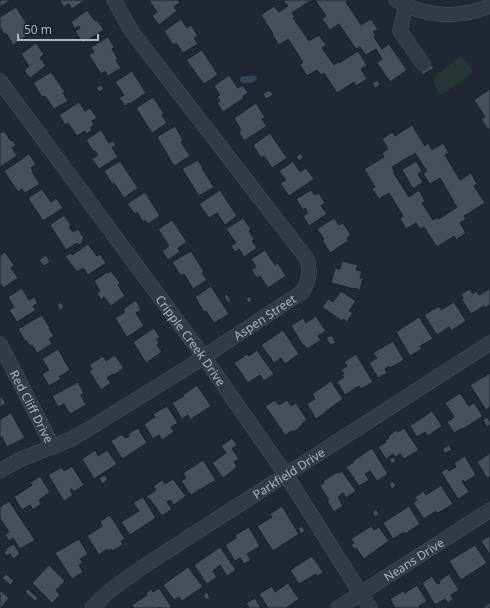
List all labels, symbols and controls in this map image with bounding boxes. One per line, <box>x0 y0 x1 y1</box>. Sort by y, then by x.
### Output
scale bar <box>18 16 98 42</box>
text: 50 m <box>24 21 52 38</box>
street label: Aspen Street <box>230 290 300 344</box>
street label: Cripple Creek Drive <box>152 291 230 389</box>
street label: Red Cliff Drive <box>6 367 58 446</box>
street label: Parkfield Drive <box>249 443 328 502</box>
street label: Neans Drive <box>380 533 447 585</box>

